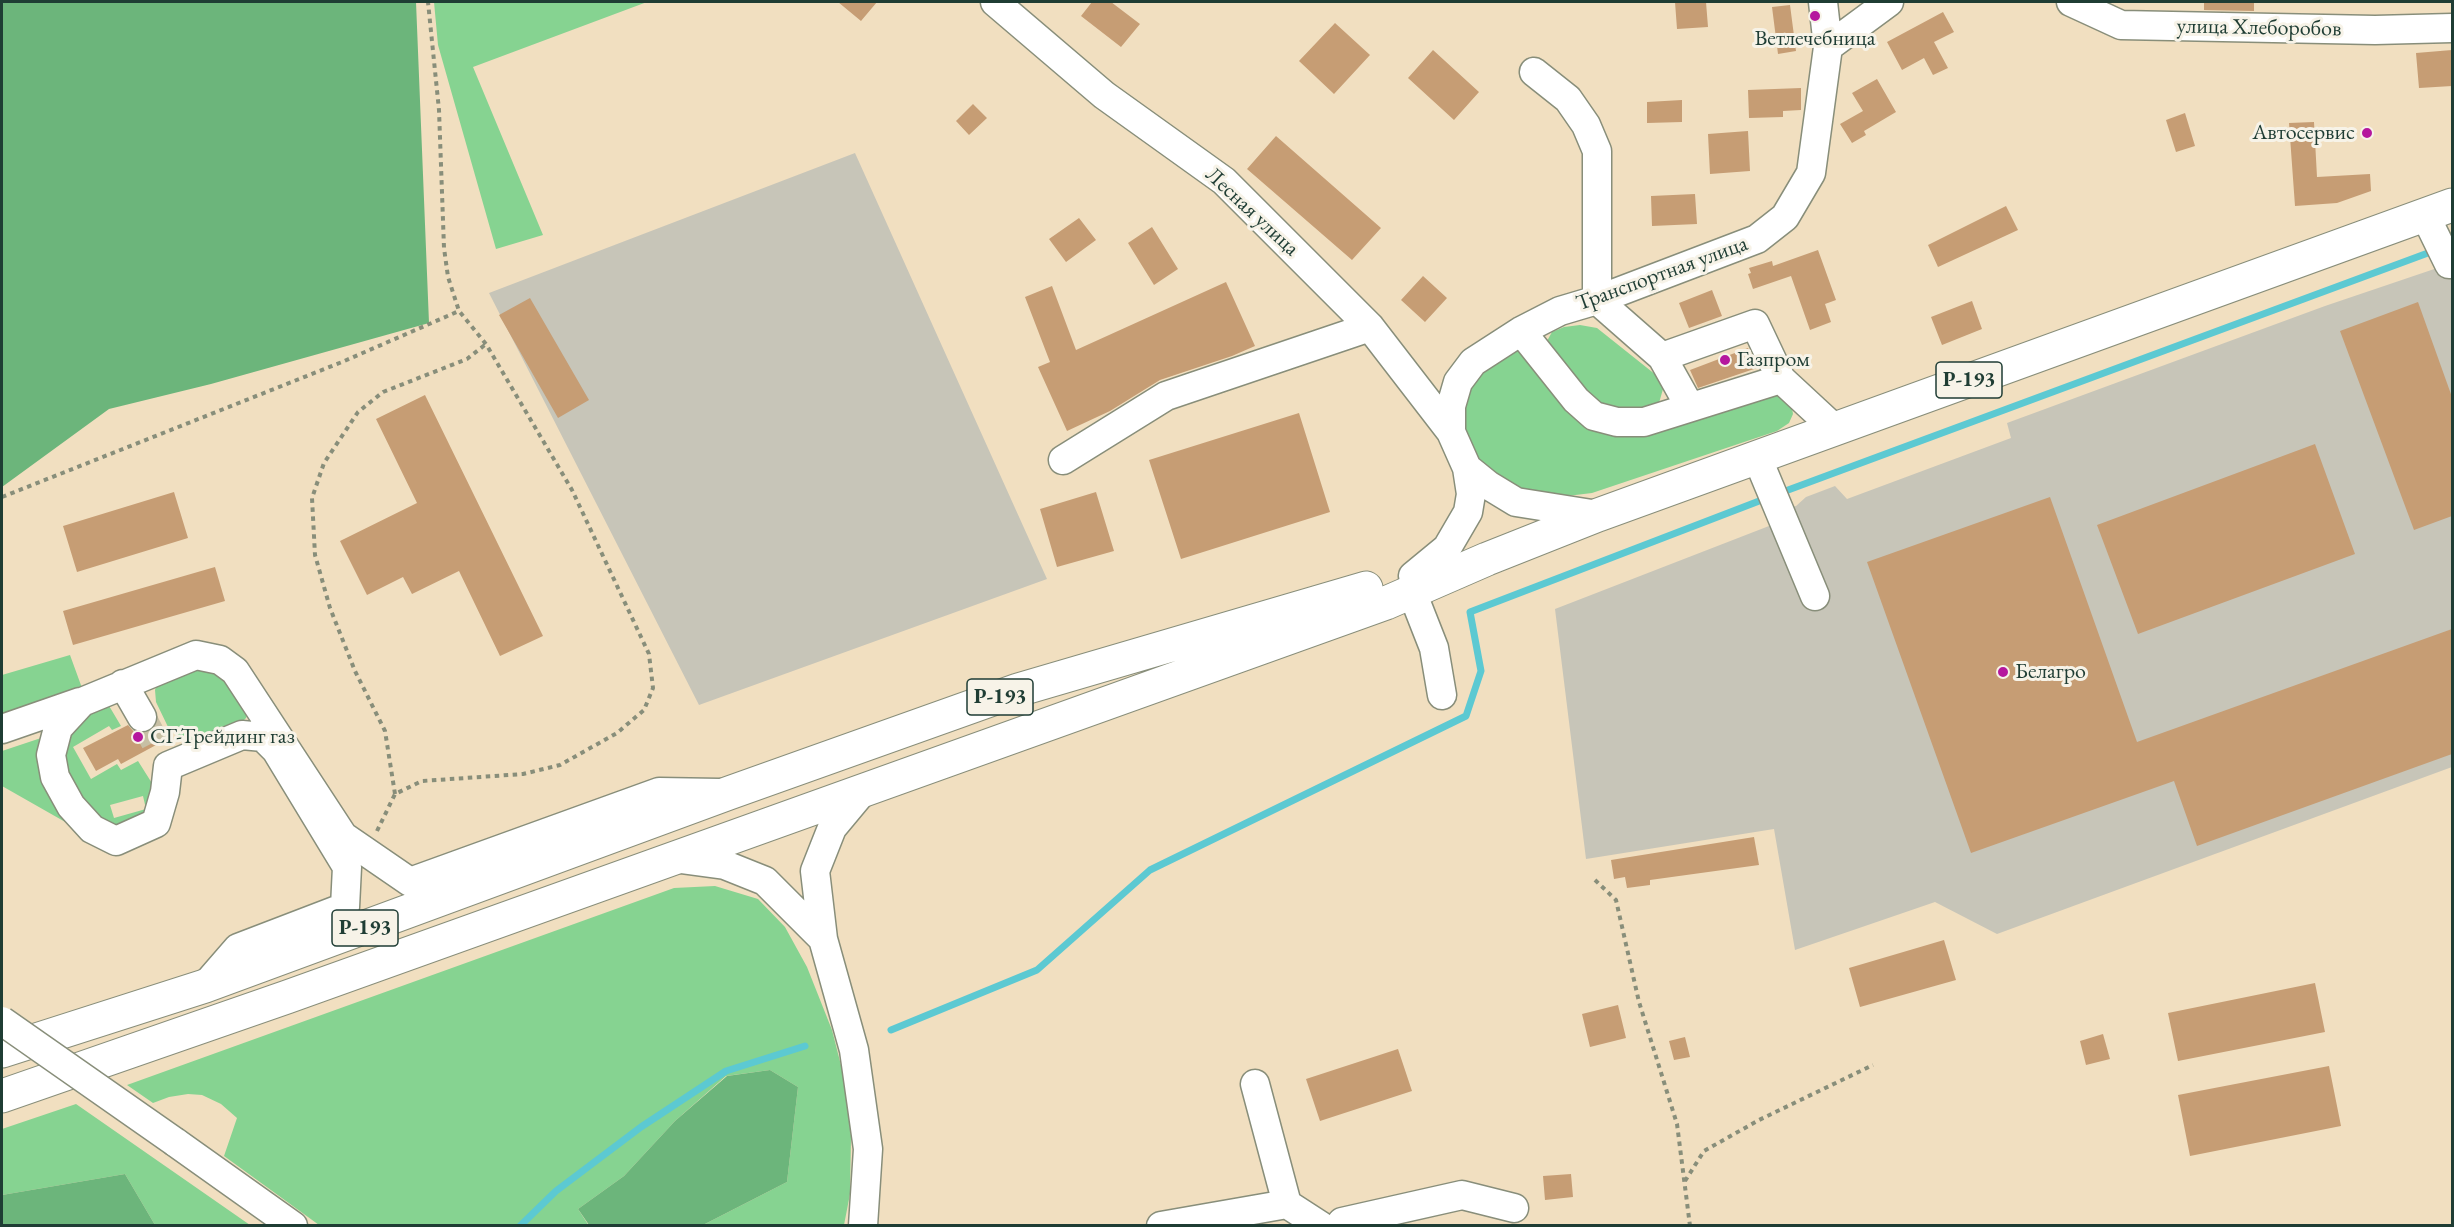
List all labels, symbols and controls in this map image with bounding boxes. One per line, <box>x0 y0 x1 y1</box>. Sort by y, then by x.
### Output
marker: Ветлечебница <box>1808 9 1822 23</box>
street label: улица Хлеборобов <box>2176 13 2342 43</box>
place label: Ветлечебница <box>1754 26 1876 52</box>
place label: Автосервис <box>2252 120 2355 146</box>
marker: Автосервис <box>2360 126 2374 140</box>
street label: Лесная улица <box>1200 162 1304 262</box>
street label: Транспортная улица <box>1573 231 1751 317</box>
place label: Газпром <box>1737 347 1810 373</box>
marker: Газпром <box>1718 353 1732 367</box>
road number: Р-193 <box>1936 362 2002 398</box>
place label: Белагро <box>2015 659 2086 685</box>
marker: Белагро <box>1996 665 2010 679</box>
road number: Р-193 <box>967 679 1033 715</box>
place label: СГ-Трейдинг газ <box>150 724 295 750</box>
marker: СГ-Трейдинг газ <box>131 730 145 744</box>
road number: Р-193 <box>332 910 398 946</box>

